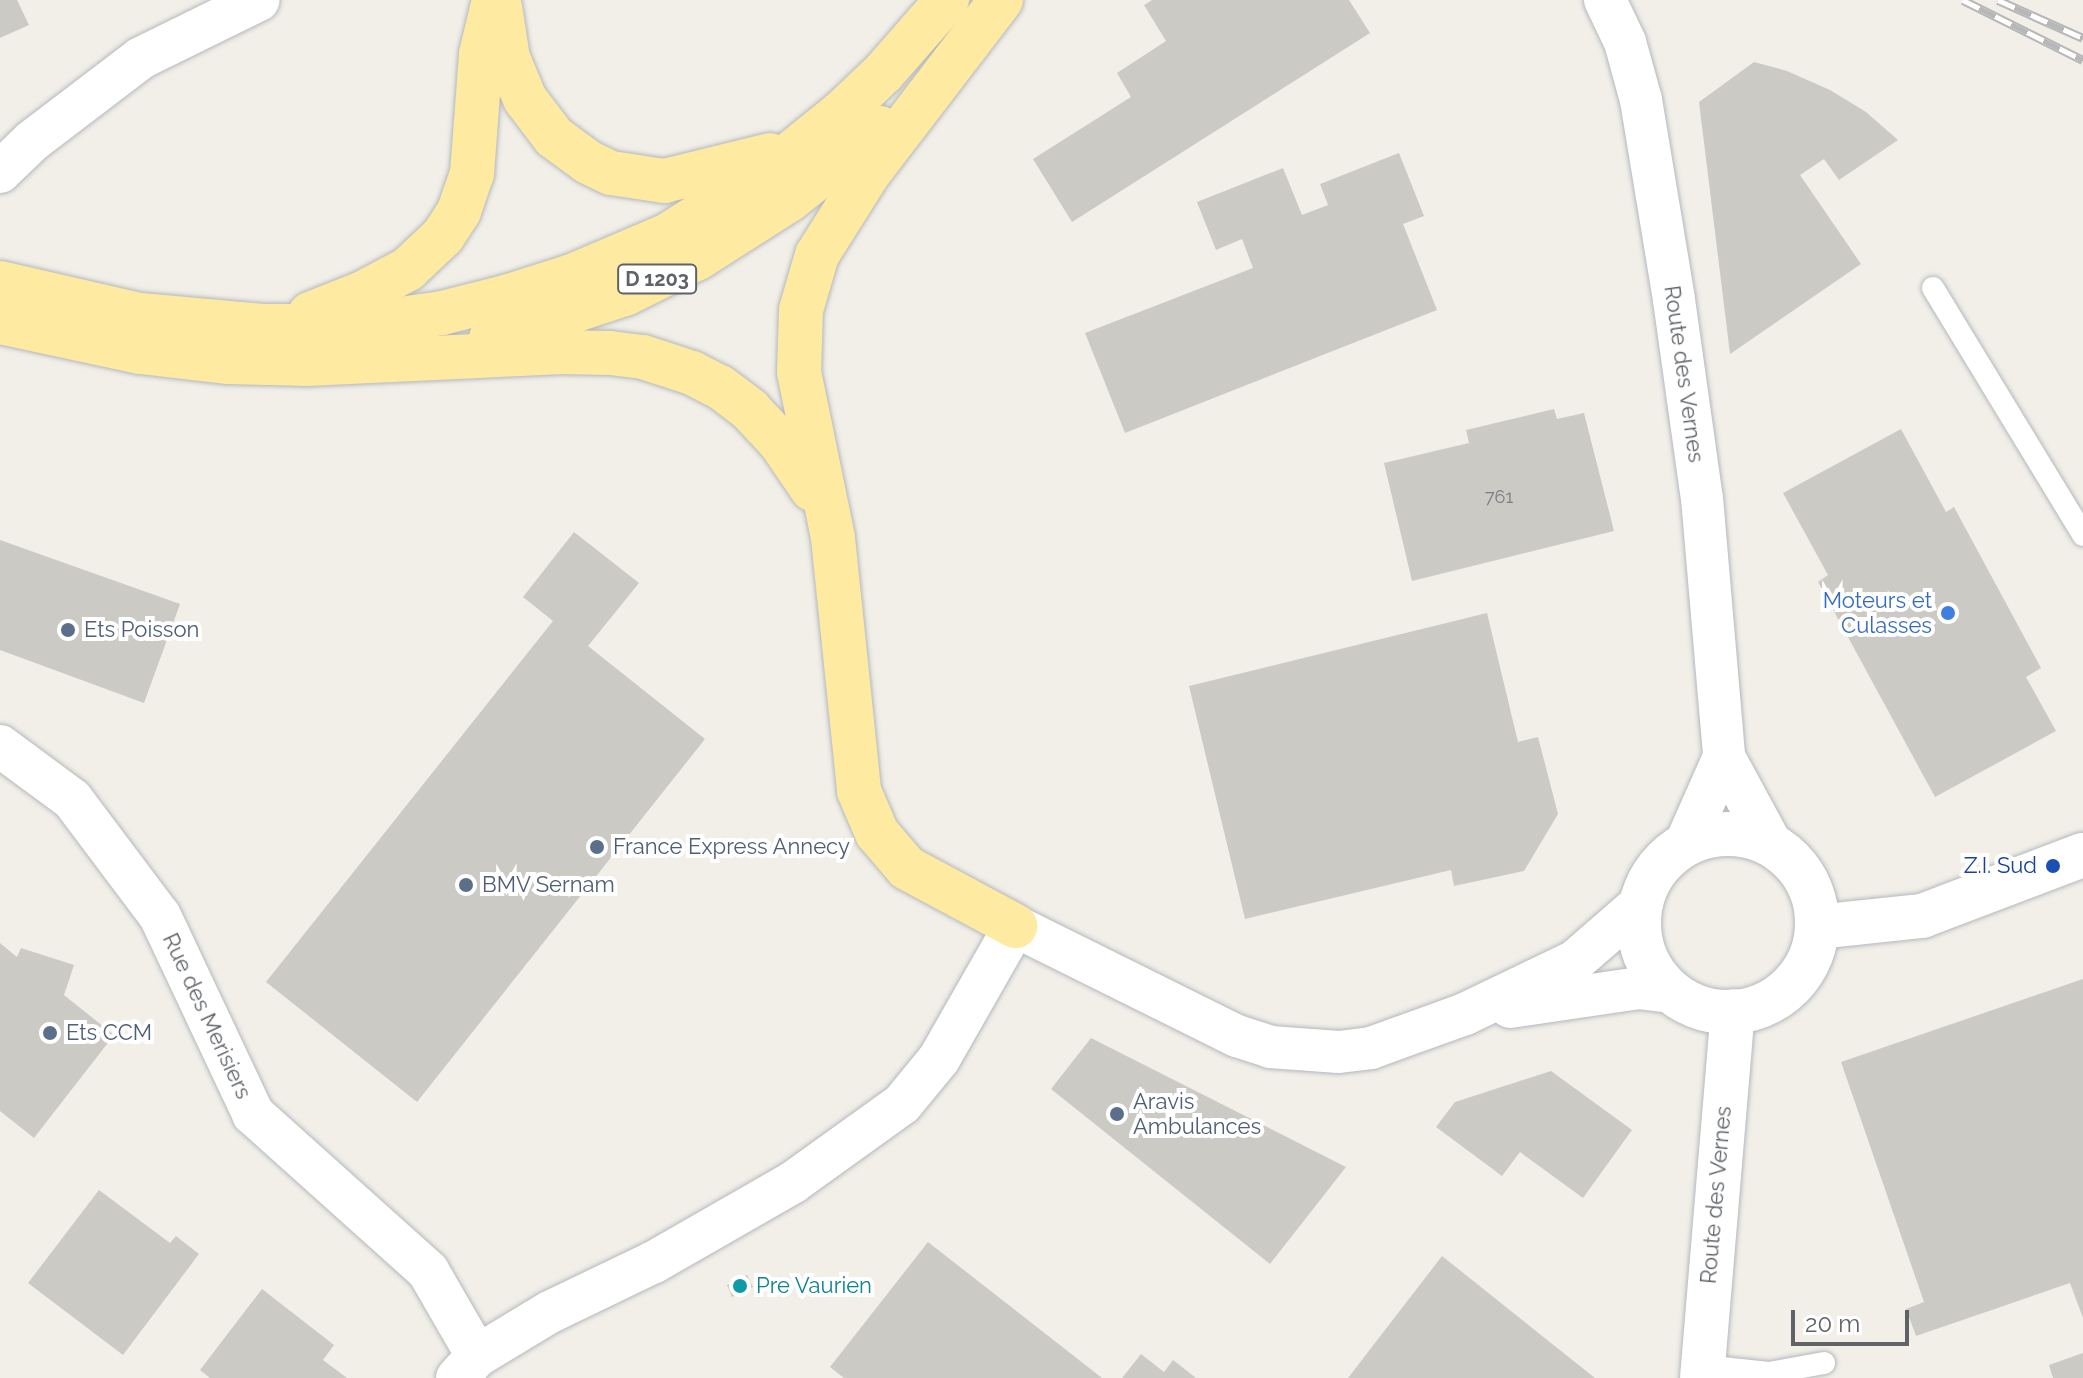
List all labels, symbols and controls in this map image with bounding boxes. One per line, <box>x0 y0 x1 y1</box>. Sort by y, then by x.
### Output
road number: D 1203 <box>617 263 697 295</box>
street label: Route des Vernes <box>1658 283 1710 465</box>
house number: 761 <box>1485 486 1513 508</box>
place label: Moteurs et Culasses <box>1823 587 1932 638</box>
marker: Moteurs et Culasses <box>1939 604 1957 622</box>
place label: Ets Poisson <box>84 617 199 643</box>
marker: Ets Poisson <box>59 621 77 639</box>
place label: France Express Annecy <box>613 834 851 860</box>
marker: France Express Annecy <box>588 838 606 856</box>
place label: Z.I. Sud <box>1964 853 2037 879</box>
marker: Z.I. Sud <box>2044 857 2062 875</box>
place label: BMV Sernam <box>482 872 616 898</box>
marker: BMV Sernam <box>457 876 475 894</box>
street label: Rue des Merisiers <box>157 929 257 1103</box>
place label: Ets CCM <box>66 1020 152 1046</box>
marker: Ets CCM <box>41 1024 59 1042</box>
place label: Aravis Ambulances <box>1133 1088 1261 1140</box>
marker: Aravis Ambulances <box>1108 1105 1126 1123</box>
street label: Route des Vernes <box>1695 1105 1737 1285</box>
place label: Pre Vaurien <box>756 1273 873 1299</box>
marker: Pre Vaurien <box>731 1277 749 1295</box>
scale bar <box>1795 1294 1913 1344</box>
text: 20 m <box>1805 1309 1860 1338</box>

